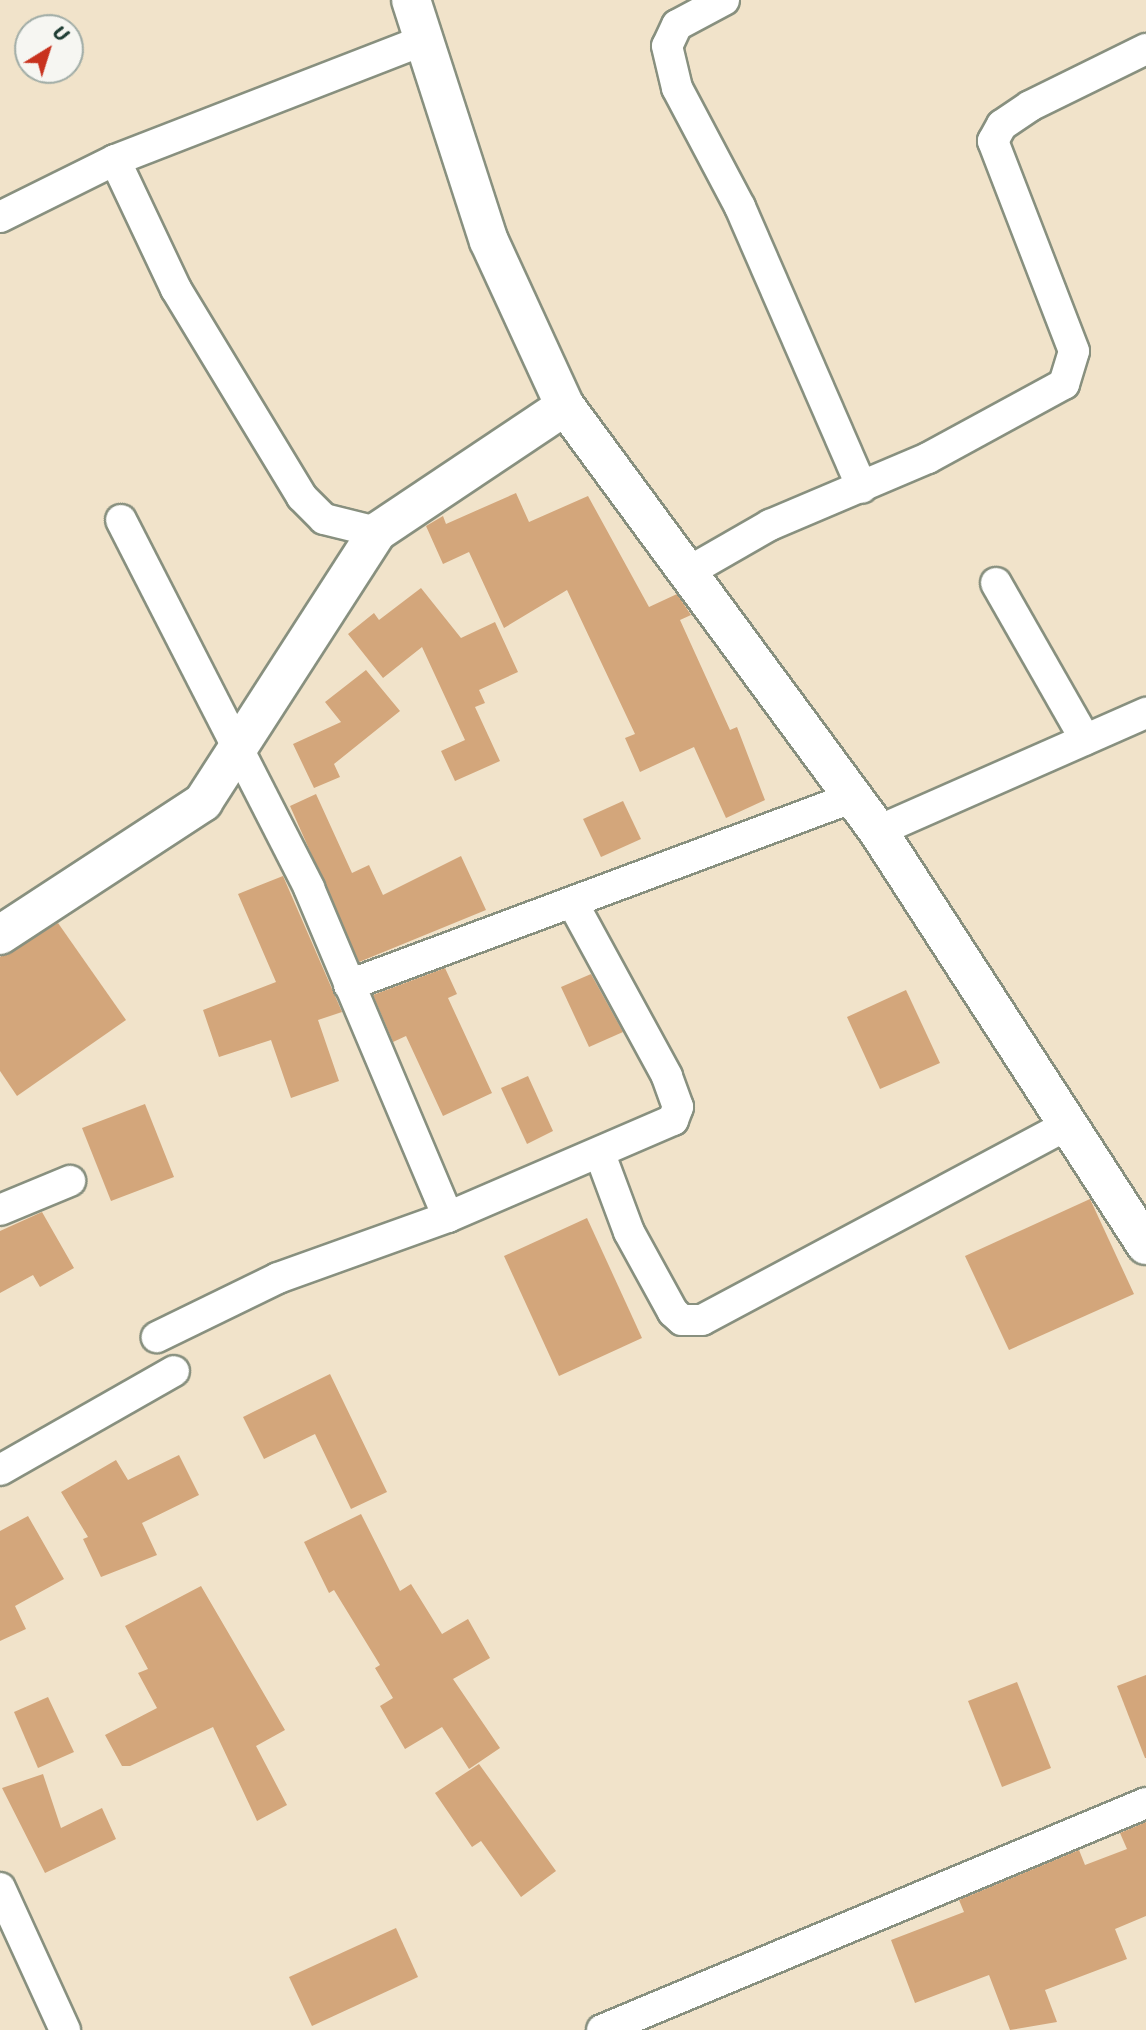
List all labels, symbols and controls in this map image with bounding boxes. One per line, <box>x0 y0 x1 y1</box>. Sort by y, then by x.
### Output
north arrow <box>14 14 84 84</box>
text: U <box>46 17 76 51</box>

